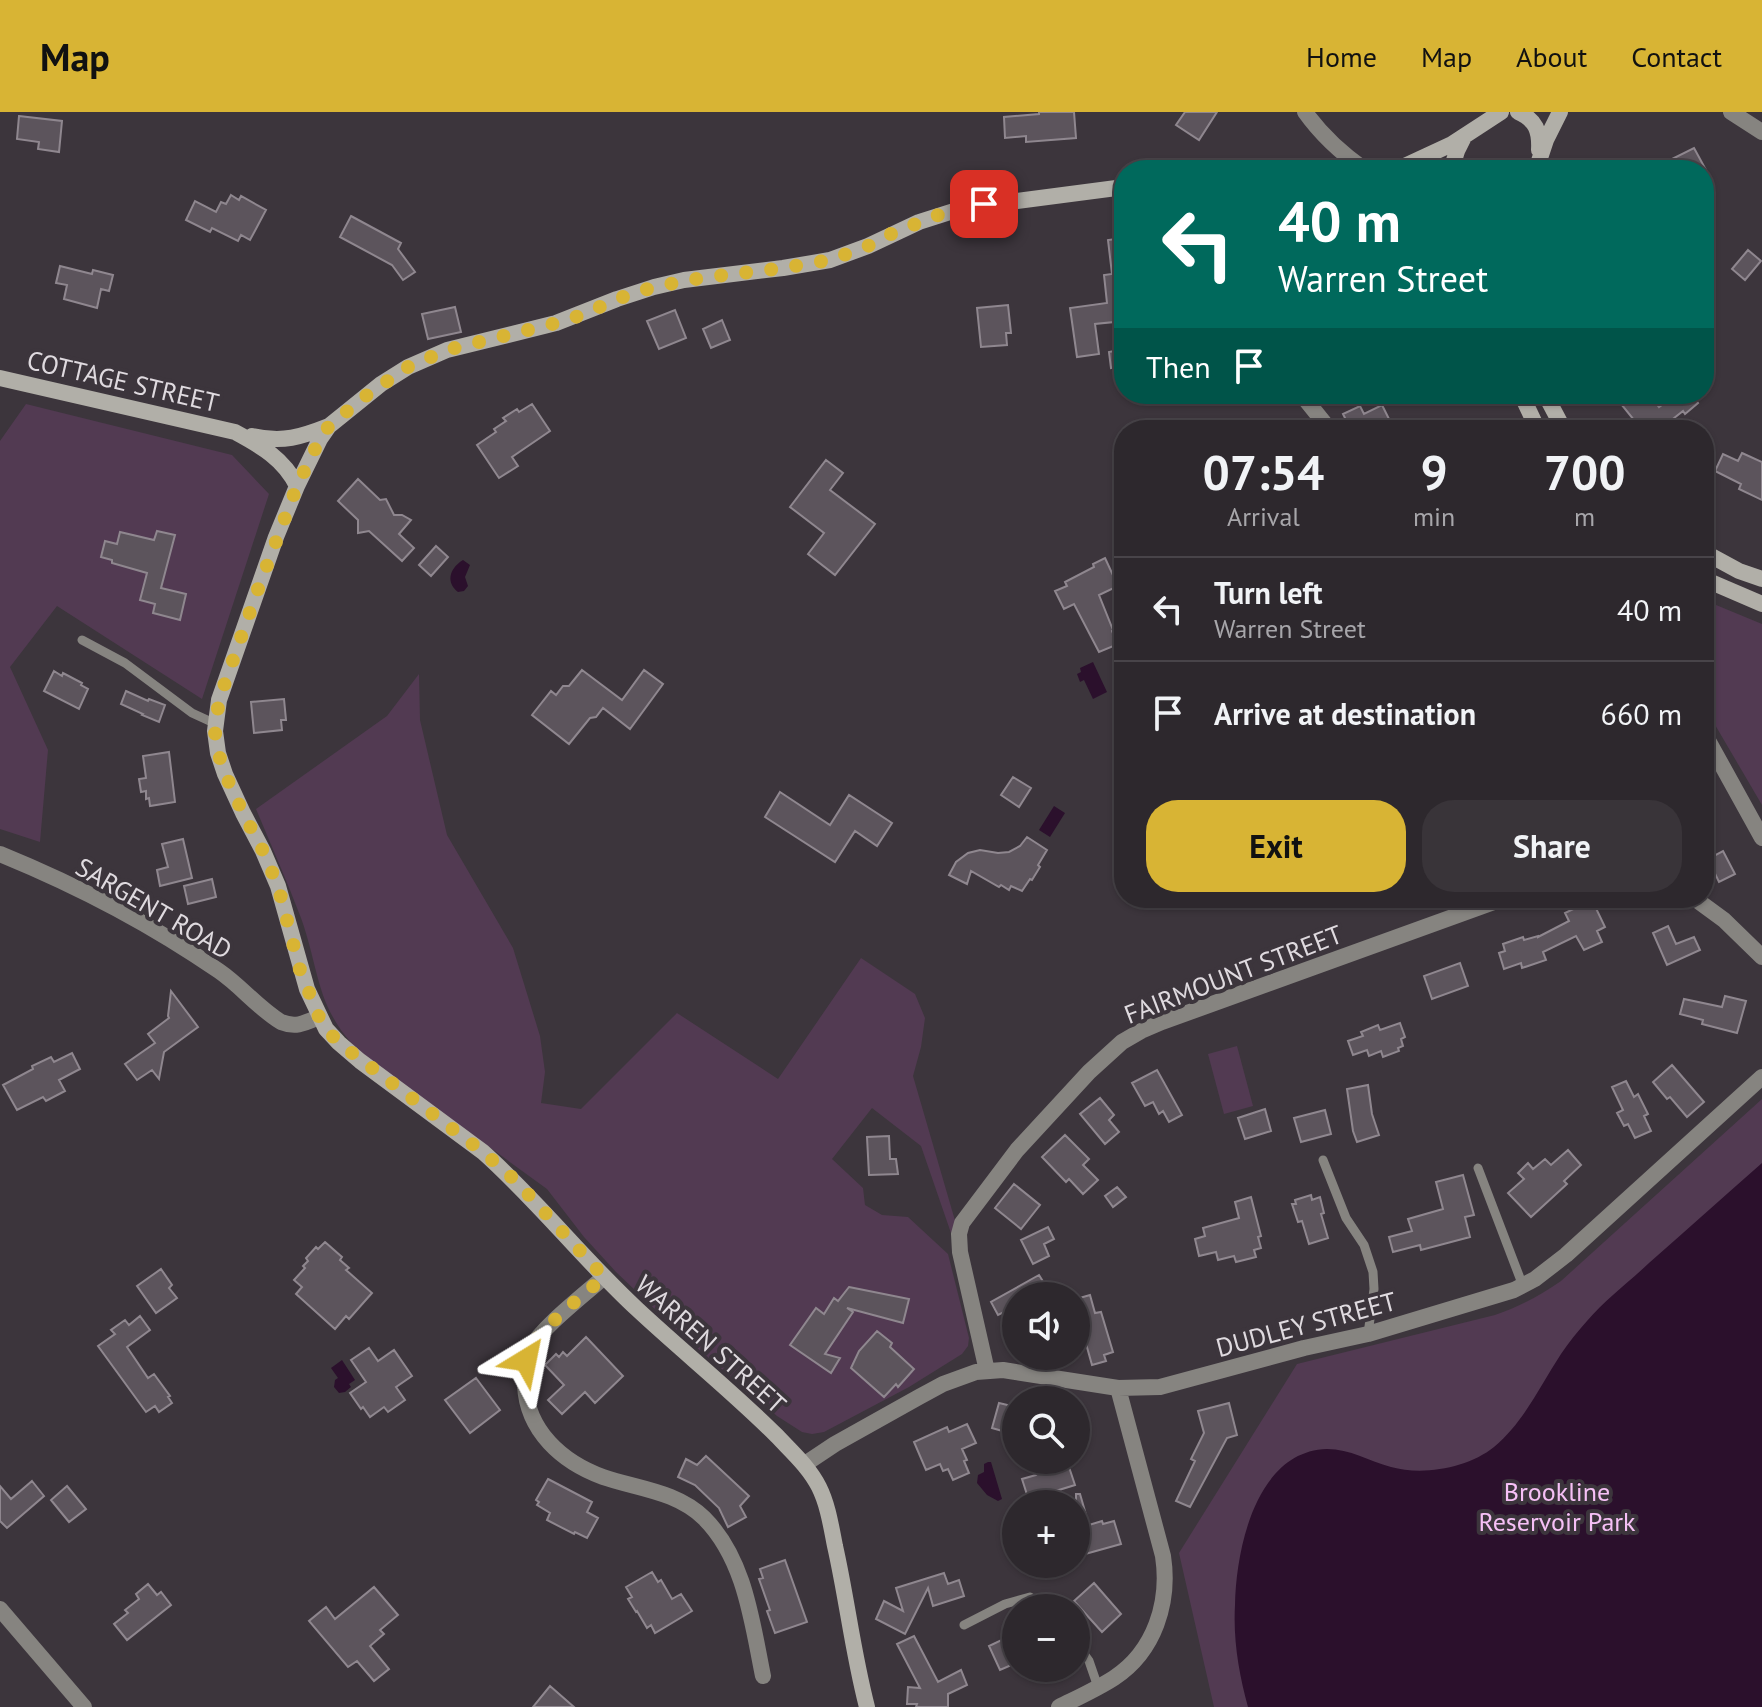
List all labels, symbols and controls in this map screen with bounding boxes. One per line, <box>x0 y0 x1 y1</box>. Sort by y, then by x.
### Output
text: Map <box>40 32 110 81</box>
text: Home <box>1306 38 1377 75</box>
text: Map <box>1421 38 1472 75</box>
text: About <box>1516 38 1587 75</box>
text: Contact <box>1631 38 1722 75</box>
pin <box>950 170 1018 238</box>
icon: arrive <box>962 182 1006 226</box>
text: 40 m <box>1278 185 1401 257</box>
icon: left <box>1146 192 1250 296</box>
text: Warren Street <box>1278 255 1488 302</box>
street label: COTTAGE STREET <box>24 343 222 419</box>
icon: arrive <box>1227 344 1271 388</box>
text: Then <box>1146 347 1211 386</box>
text: 07:54 <box>1203 441 1324 503</box>
text: 9 <box>1420 441 1448 503</box>
text: 700 <box>1544 441 1625 503</box>
text: Arrival <box>1227 500 1300 533</box>
text: min <box>1413 500 1455 533</box>
text: m <box>1574 500 1595 533</box>
text: Turn left <box>1214 573 1322 612</box>
icon: left <box>1146 587 1190 631</box>
text: 40 m <box>1617 590 1682 629</box>
text: Warren Street <box>1214 612 1366 645</box>
icon: arrive <box>1146 691 1190 735</box>
text: Arrive at destination <box>1214 694 1476 733</box>
text: 660 m <box>1601 694 1682 733</box>
button: Exit <box>1146 800 1406 892</box>
button: Share <box>1422 800 1682 892</box>
street label: SARGENT ROAD <box>70 850 238 966</box>
street label: FAIRMOUNT STREET <box>1119 917 1347 1031</box>
street label: WARREN STREET <box>629 1268 793 1420</box>
map controls <box>1002 1282 1090 1682</box>
button: sound <box>1002 1282 1090 1370</box>
street label: DUDLEY STREET <box>1212 1284 1400 1364</box>
position arrow <box>484 1318 568 1402</box>
button: search <box>1002 1386 1090 1474</box>
park label: Brookline Reservoir Park <box>1478 1475 1636 1538</box>
button: + <box>1002 1490 1090 1578</box>
button: − <box>1002 1594 1090 1682</box>

